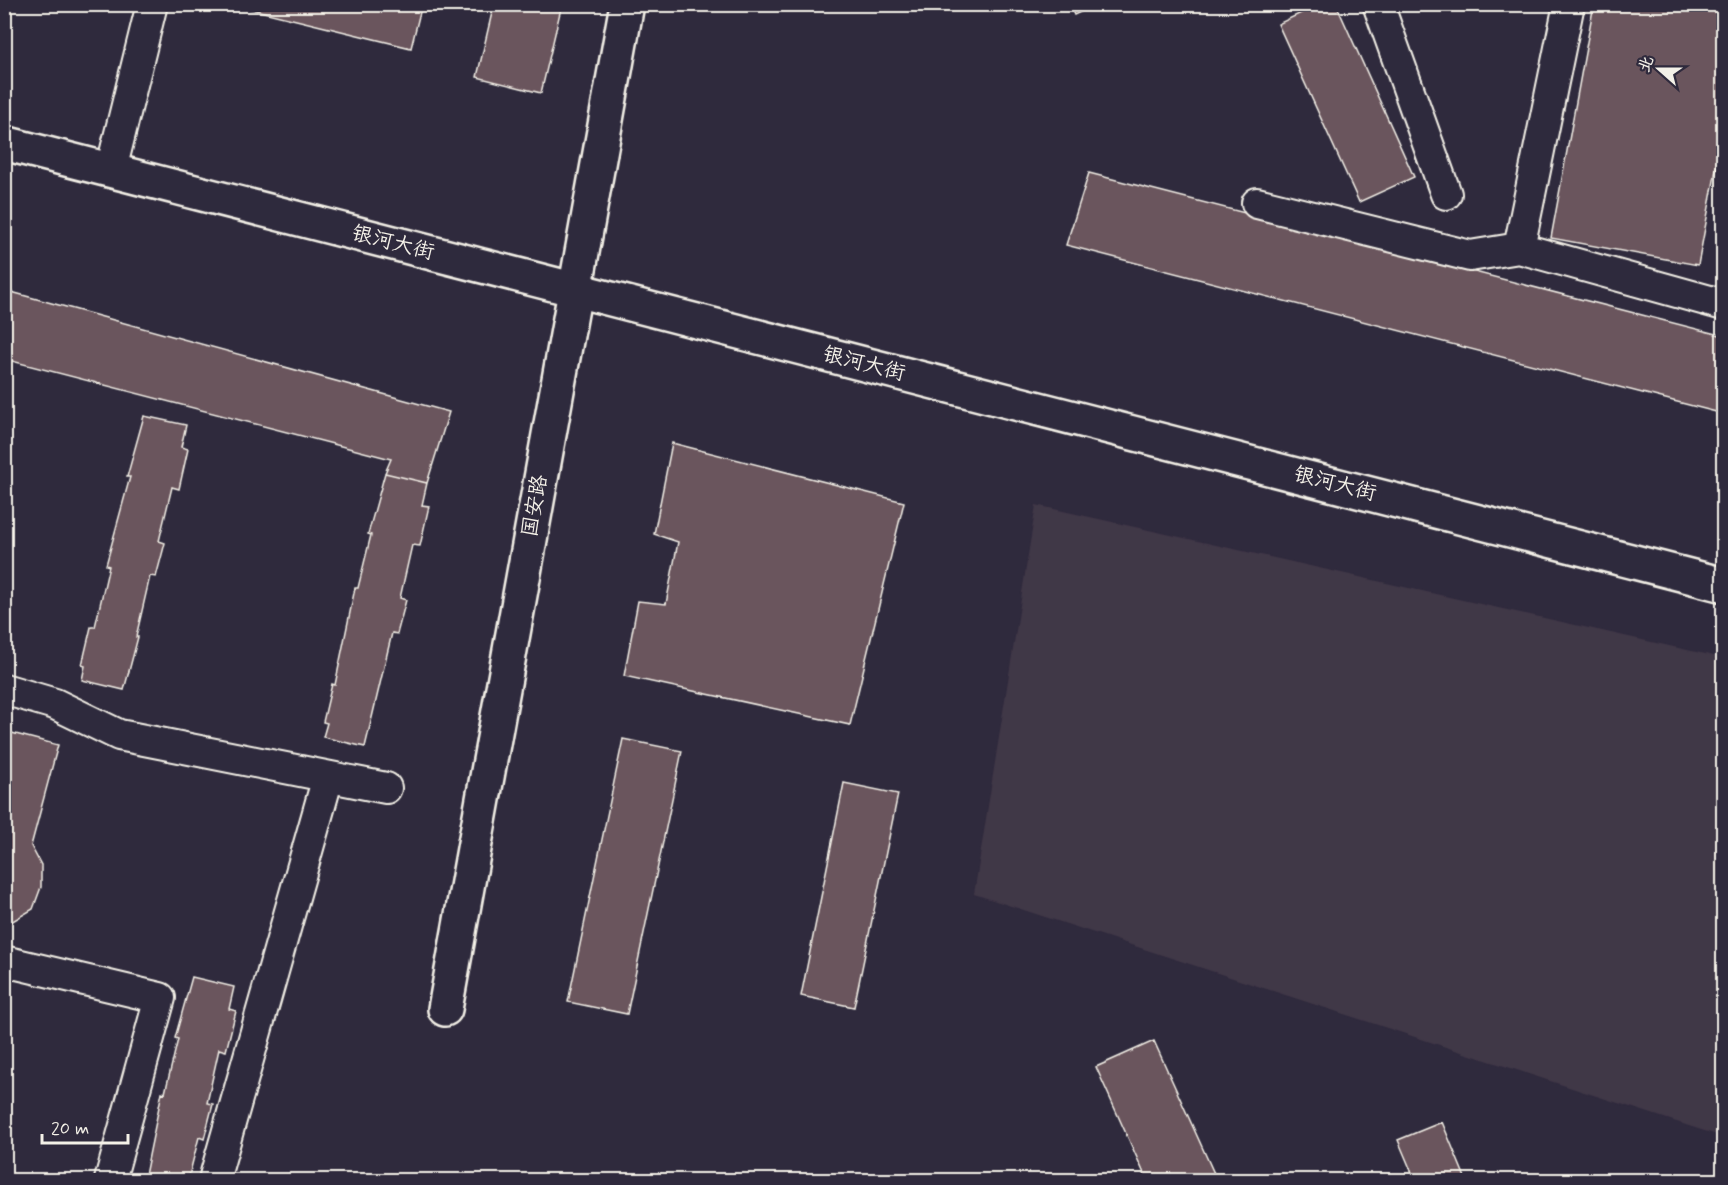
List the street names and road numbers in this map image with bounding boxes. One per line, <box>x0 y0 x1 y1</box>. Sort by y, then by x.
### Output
street label: 银河大街 <box>349 219 437 267</box>
street label: 银河大街 <box>820 340 908 388</box>
street label: 银河大街 <box>1291 460 1379 508</box>
street label: 国安路 <box>516 473 554 539</box>

